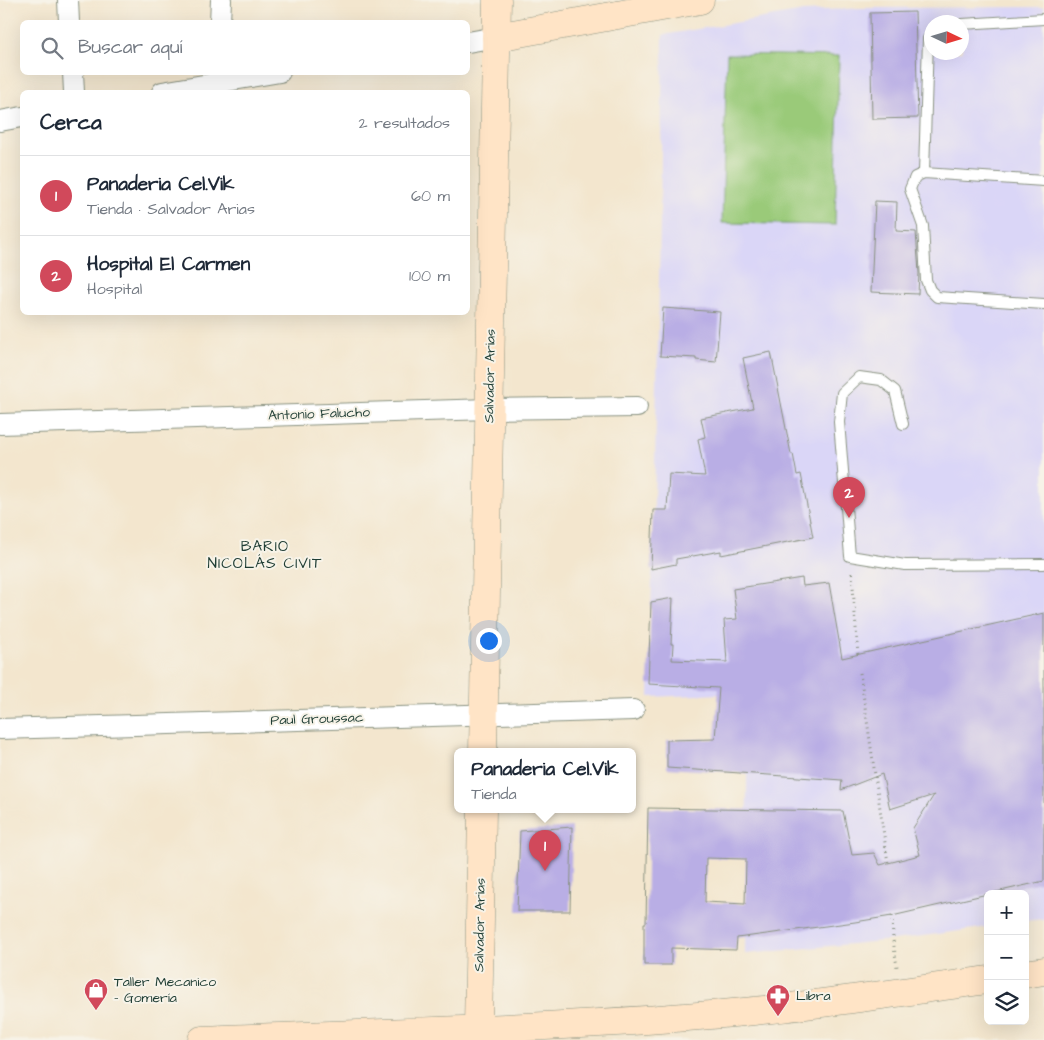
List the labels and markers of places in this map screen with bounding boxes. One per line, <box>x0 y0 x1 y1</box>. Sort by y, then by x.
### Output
pin: 2 <box>833 477 865 518</box>
pin: 1 <box>529 830 561 871</box>
place label: Taller Mecanico - Gomería <box>114 972 216 1008</box>
shop icon: Taller Mecanico - Gomería <box>83 977 109 1011</box>
pharmacy icon: Libra <box>765 983 791 1017</box>
place label: Libra <box>796 986 831 1006</box>

